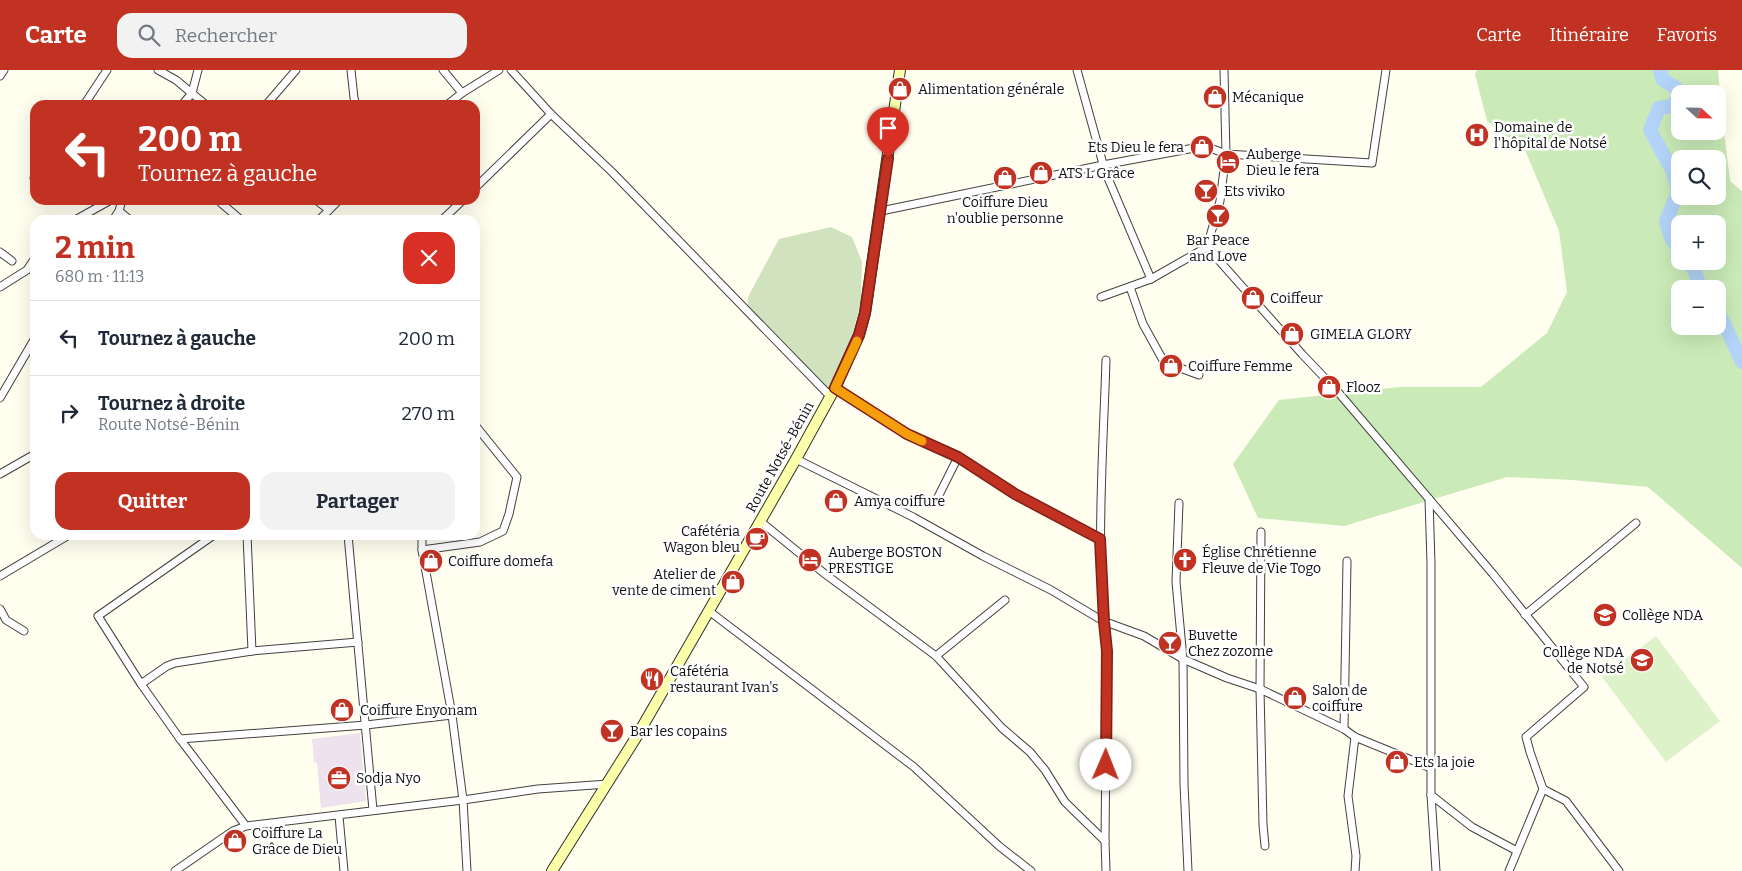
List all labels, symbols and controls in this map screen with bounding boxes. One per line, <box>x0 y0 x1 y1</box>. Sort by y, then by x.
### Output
search box <box>117 13 467 58</box>
text: Carte <box>25 21 87 49</box>
icon: search <box>135 21 163 49</box>
text: Rechercher <box>175 24 277 47</box>
text: Carte <box>1476 24 1521 46</box>
text: Itinéraire <box>1549 24 1629 46</box>
text: Favoris <box>1657 24 1717 46</box>
shop icon: Alimentation générale <box>887 76 913 102</box>
place label: Alimentation générale <box>918 81 1064 98</box>
shop icon: Mécanique <box>1202 84 1228 110</box>
north arrow <box>1671 85 1726 140</box>
map controls <box>1671 85 1726 335</box>
place label: Mécanique <box>1232 89 1304 106</box>
pin <box>867 107 909 158</box>
icon: arrive <box>874 114 902 142</box>
text: 200 m <box>138 118 242 160</box>
place label: Domaine de l'hôpital de Notsé <box>1494 119 1607 152</box>
icon: left <box>55 120 120 185</box>
hospital icon: Domaine de l'hôpital de Notsé <box>1464 122 1490 148</box>
shop icon: Ets Dieu le fera <box>1189 134 1215 160</box>
place label: Ets Dieu le fera <box>1088 139 1184 156</box>
place label: Auberge Dieu le fera <box>1246 146 1320 179</box>
hotel icon: Auberge Dieu le fera <box>1215 149 1241 175</box>
button: search <box>1671 150 1726 205</box>
text: Tournez à gauche <box>138 160 317 187</box>
shop icon: ATS L Grâce <box>1028 160 1054 186</box>
shop icon: Coiffure Dieu n'oublie personne <box>992 165 1018 191</box>
place label: ATS L Grâce <box>1058 165 1135 182</box>
bar icon: Ets viviko <box>1193 178 1219 204</box>
place label: Ets viviko <box>1224 183 1285 200</box>
place label: Coiffure Dieu n'oublie personne <box>947 194 1063 227</box>
bar icon: Bar Peace and Love <box>1205 203 1231 229</box>
button: + <box>1671 215 1726 270</box>
text: 2 min <box>55 230 135 266</box>
button: close <box>403 232 455 284</box>
place label: Bar Peace and Love <box>1186 232 1250 265</box>
text: 680 m · 11:13 <box>55 267 145 286</box>
button: − <box>1671 280 1726 335</box>
shop icon: Coiffeur <box>1240 285 1266 311</box>
place label: Coiffeur <box>1270 290 1323 307</box>
shop icon: GIMELA GLORY <box>1279 321 1305 347</box>
icon: left <box>55 324 83 352</box>
place label: GIMELA GLORY <box>1310 326 1412 343</box>
text: Tournez à gauche <box>98 327 256 350</box>
text: 200 m <box>398 327 455 350</box>
shop icon: Coiffure Femme <box>1158 353 1184 379</box>
place label: Coiffure Femme <box>1188 358 1293 375</box>
shop icon: Flooz <box>1316 374 1342 400</box>
place label: Flooz <box>1346 379 1381 396</box>
text: Tournez à droite <box>98 392 245 415</box>
icon: right <box>55 399 83 427</box>
street label: Route Notsé-Bénin <box>742 399 818 515</box>
text: 270 m <box>402 402 455 425</box>
text: Route Notsé-Bénin <box>98 415 240 434</box>
button: Quitter <box>55 472 250 530</box>
button: Partager <box>260 472 455 530</box>
shop icon: Amya coiffure <box>823 488 849 514</box>
place label: Amya coiffure <box>854 493 945 510</box>
place label: Cafétéria Wagon bleu <box>663 523 740 556</box>
cafe icon: Cafétéria Wagon bleu <box>744 526 770 552</box>
place label: Église Chrétienne Fleuve de Vie Togo <box>1202 543 1321 577</box>
place label: Auberge BOSTON PRESTIGE <box>828 544 942 577</box>
hotel icon: Auberge BOSTON PRESTIGE <box>797 547 823 573</box>
church icon: Église Chrétienne Fleuve de Vie Togo <box>1172 547 1198 573</box>
shop icon: Coiffure domefa <box>418 548 444 574</box>
place label: Coiffure domefa <box>448 553 554 570</box>
place label: Atelier de vente de ciment <box>611 566 716 599</box>
shop icon: Atelier de vente de ciment <box>720 569 746 595</box>
school or university icon: Collège NDA <box>1592 602 1618 628</box>
place label: Collège NDA <box>1622 607 1703 624</box>
place label: Buvette Chez zozome <box>1188 627 1273 660</box>
bar icon: Buvette Chez zozome <box>1157 630 1183 656</box>
place label: Collège NDA de Notsé <box>1543 644 1624 677</box>
school or university icon: Collège NDA de Notsé <box>1629 647 1655 673</box>
place label: Cafétéria restaurant Ivan's <box>670 663 778 696</box>
restaurant icon: Cafétéria restaurant Ivan's <box>639 666 665 692</box>
place label: Salon de coiffure <box>1312 682 1367 715</box>
shop icon: Salon de coiffure <box>1282 685 1308 711</box>
shop icon: Coiffure Enyonam <box>329 697 355 723</box>
place label: Coiffure Enyonam <box>360 702 478 719</box>
bar icon: Bar les copains <box>599 718 625 744</box>
place label: Bar les copains <box>630 723 727 740</box>
position arrow <box>1079 738 1131 790</box>
shop icon: Ets la joie <box>1384 749 1410 775</box>
place label: Ets la joie <box>1414 754 1475 771</box>
office icon: Sodja Nyo <box>326 765 352 791</box>
place label: Sodja Nyo <box>356 770 421 787</box>
place label: Coiffure La Grâce de Dieu <box>252 825 343 858</box>
shop icon: Coiffure La Grâce de Dieu <box>222 828 248 854</box>

